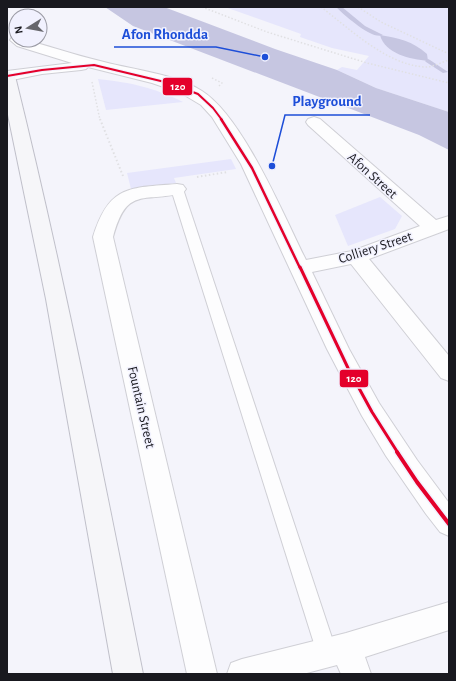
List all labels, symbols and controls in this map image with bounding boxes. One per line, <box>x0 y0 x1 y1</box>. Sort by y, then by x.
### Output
north arrow <box>8 8 48 48</box>
callout: Afon Rhondda <box>114 20 216 47</box>
text: N <box>13 25 25 35</box>
text: Afon Rhondda <box>122 27 208 42</box>
line badge: 120 <box>162 77 193 96</box>
text: 120 <box>171 81 186 92</box>
callout: Playground <box>285 88 370 115</box>
text: Playground <box>292 94 362 109</box>
street label: Afon Street <box>345 150 400 202</box>
street label: Colliery Street <box>337 229 414 266</box>
street label: Fountain Street <box>125 365 157 450</box>
line badge: 120 <box>339 369 369 388</box>
text: 120 <box>347 373 362 384</box>

